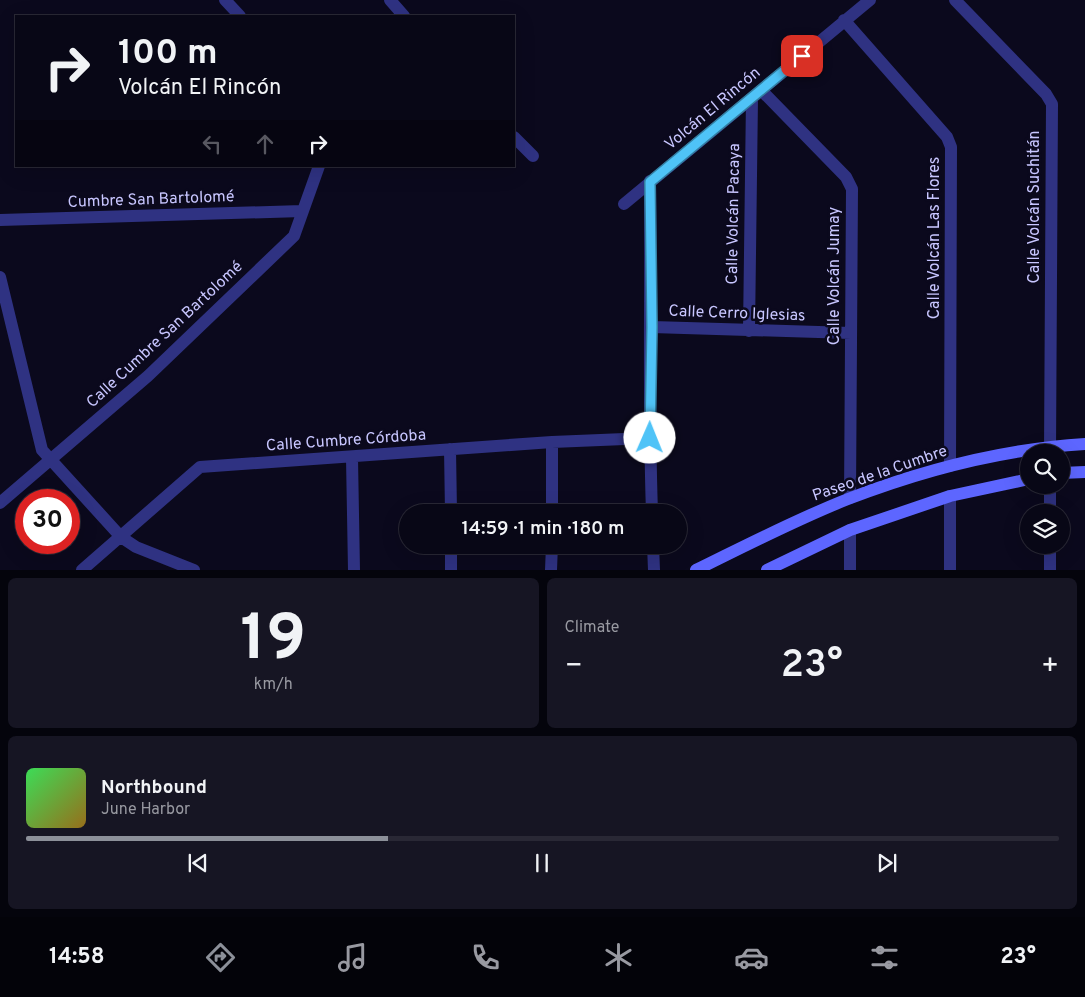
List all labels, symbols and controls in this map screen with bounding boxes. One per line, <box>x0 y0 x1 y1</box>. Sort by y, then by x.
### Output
text: 100 m <box>118 32 218 76</box>
icon: right <box>35 35 100 100</box>
pin <box>781 35 823 77</box>
icon: arrive <box>788 42 816 70</box>
street label: Volcán El Rincón <box>661 63 765 155</box>
text: Volcán El Rincón <box>118 75 281 102</box>
icon: left <box>198 130 226 158</box>
icon: ahead <box>251 130 279 158</box>
icon: right <box>304 130 332 158</box>
street label: Calle Volcán Suchitán <box>1025 130 1045 284</box>
street label: Calle Volcán Pacaya <box>723 143 745 285</box>
street label: Calle Volcán Las Flores <box>925 157 945 319</box>
street label: Cumbre San Bartolomé <box>67 187 235 213</box>
street label: Calle Volcán Jumay <box>825 207 845 345</box>
street label: Calle Cumbre San Bartolomé <box>83 257 247 413</box>
street label: Calle Cerro Iglesias <box>668 302 806 326</box>
position arrow <box>623 411 675 463</box>
street label: Calle Cumbre Córdoba <box>265 425 427 457</box>
street label: Paseo de la Cumbre <box>810 442 950 506</box>
map controls <box>1020 444 1070 554</box>
button: search <box>1020 444 1070 494</box>
speed limit sign: 30 <box>15 489 80 554</box>
button: layers <box>1020 504 1070 554</box>
text: 14:59 · 1 min · 180 m <box>462 517 624 541</box>
text: 19 <box>240 601 306 683</box>
text: Climate <box>565 618 619 638</box>
text: 23° <box>781 642 843 691</box>
text: − <box>565 649 583 685</box>
text: + <box>1041 649 1059 685</box>
text: km/h <box>254 675 293 695</box>
text: Northbound <box>101 776 207 800</box>
text: June Harbor <box>101 800 190 820</box>
icon: previous <box>184 849 212 877</box>
icon: pause <box>528 849 556 877</box>
icon: next <box>873 849 901 877</box>
icon: directions <box>203 940 238 975</box>
icon: music <box>335 940 370 975</box>
icon: phone <box>468 940 503 975</box>
icon: climate <box>601 940 636 975</box>
icon: car <box>734 940 769 975</box>
icon: filters <box>867 940 902 975</box>
text: 14:58 <box>49 944 105 971</box>
text: 23° <box>1000 944 1036 971</box>

